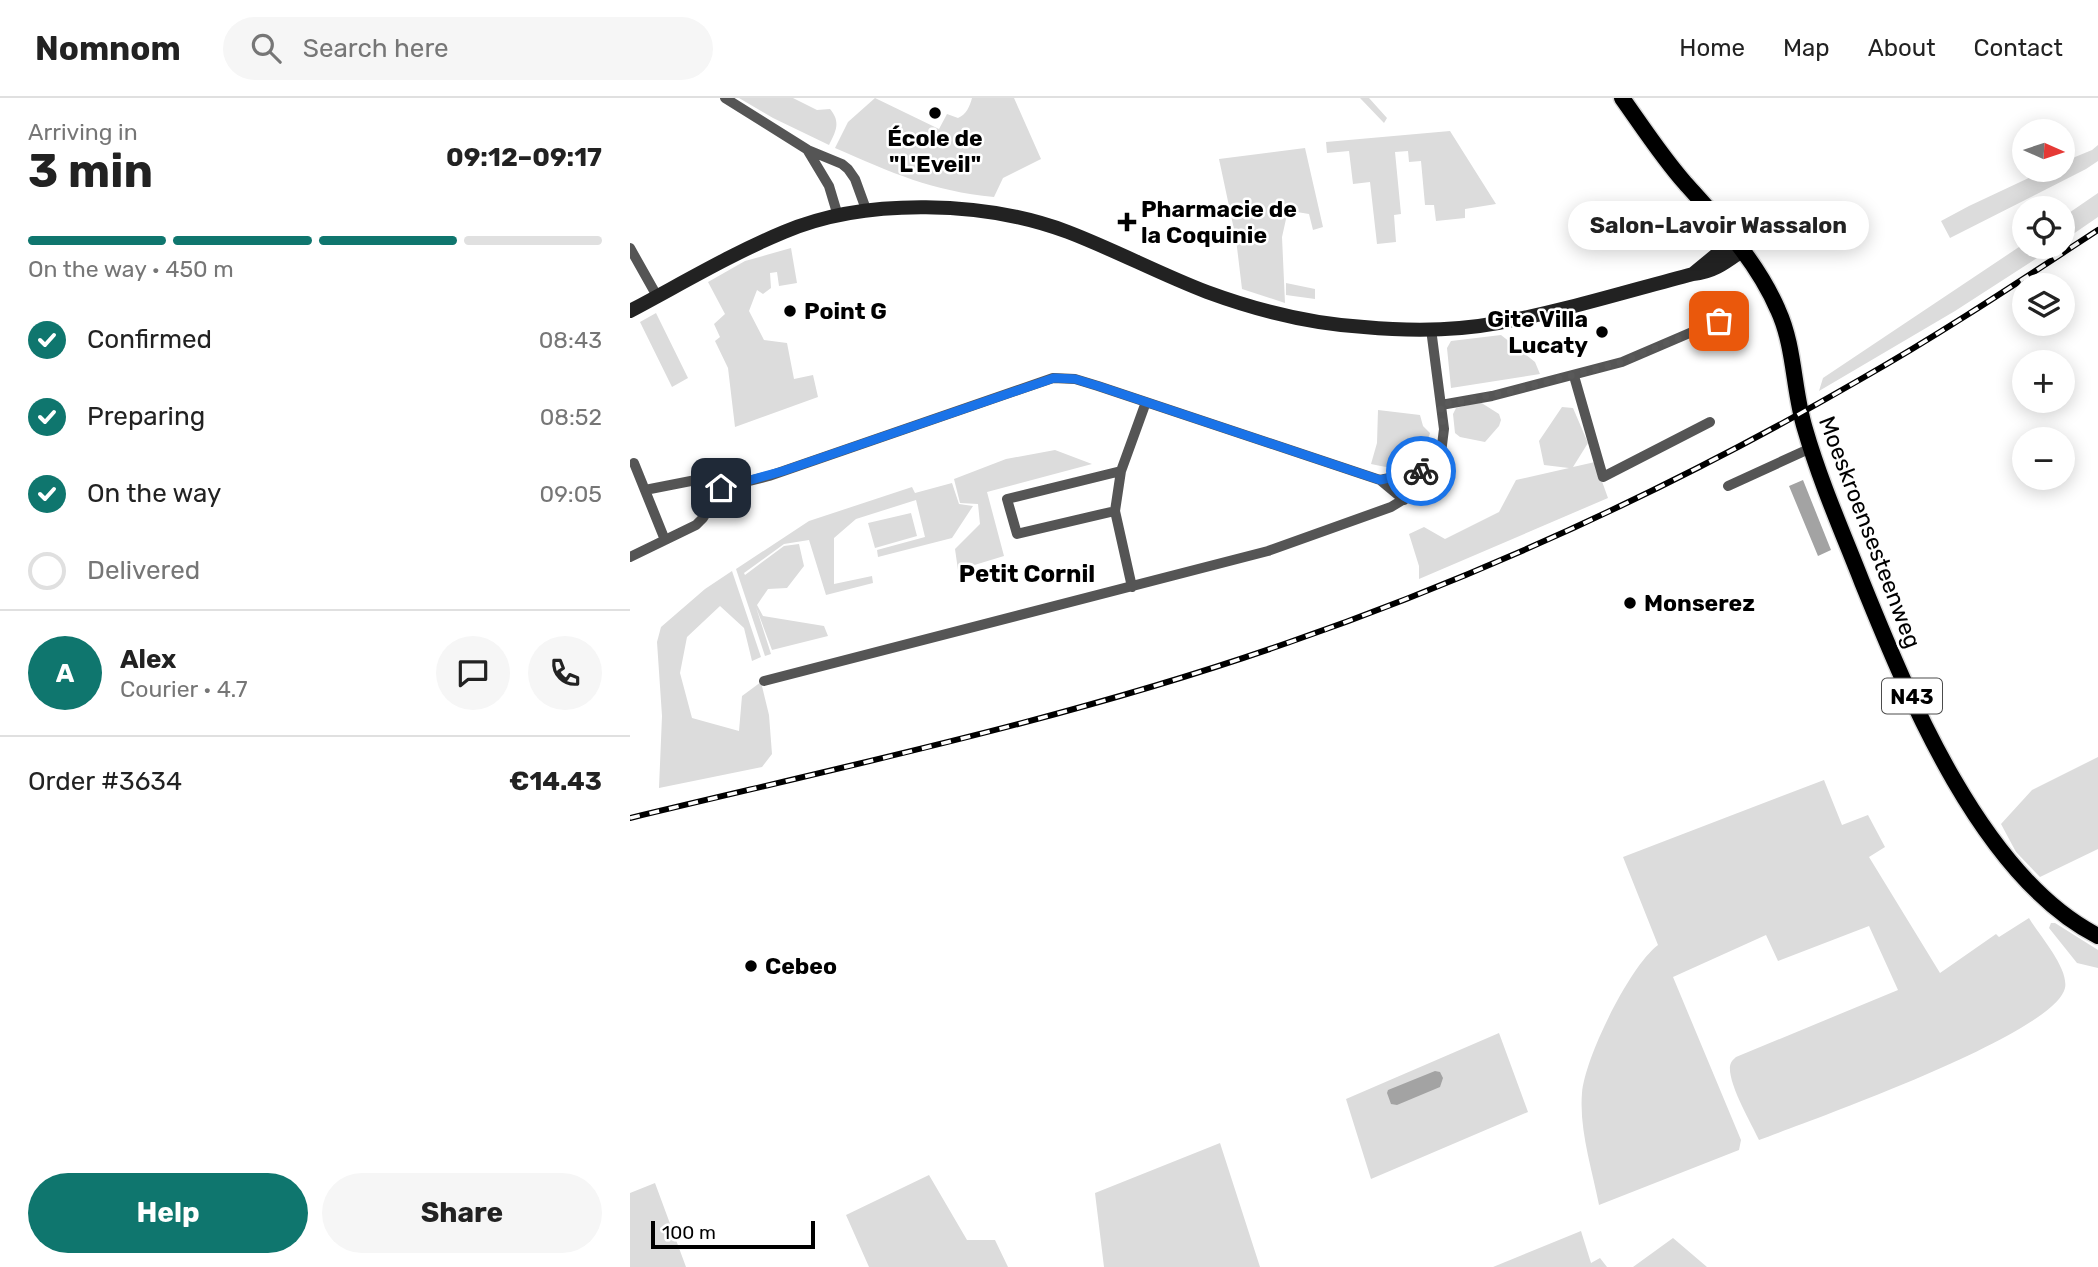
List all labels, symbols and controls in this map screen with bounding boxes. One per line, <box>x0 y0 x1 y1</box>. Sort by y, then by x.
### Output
search box <box>223 17 713 80</box>
text: Nomnom <box>35 29 181 68</box>
icon: search <box>247 29 285 67</box>
text: Search here <box>303 33 449 64</box>
text: Home <box>1679 34 1745 62</box>
text: Map <box>1783 34 1830 62</box>
text: About <box>1868 34 1936 62</box>
text: Contact <box>1974 34 2063 62</box>
marker: École de "L'Eveil" <box>927 105 943 121</box>
text: Arriving in <box>28 118 138 146</box>
north arrow <box>2012 119 2076 182</box>
map controls <box>2012 119 2075 490</box>
place label: École de "L'Eveil" <box>887 124 983 178</box>
text: 09:12–09:17 <box>446 142 602 173</box>
text: 3 min <box>28 144 153 199</box>
place label: Pharmacie de la Coquinie <box>1141 195 1297 249</box>
button: locate <box>2012 196 2075 259</box>
callout: Salon-Lavoir Wassalon <box>1569 202 1870 251</box>
text: Salon-Lavoir Wassalon <box>1590 211 1847 239</box>
marker: Pharmacie de la Coquinie <box>1119 214 1135 230</box>
text: On the way · 450 m <box>28 255 234 283</box>
button: layers <box>2012 273 2075 336</box>
pin <box>1689 291 1749 351</box>
place label: Point G <box>804 297 887 325</box>
icon: bag <box>1700 302 1738 340</box>
marker: Point G <box>782 303 798 319</box>
place label: Gite Villa Lucaty <box>1487 305 1588 359</box>
icon: check <box>28 321 66 359</box>
text: Confirmed <box>87 324 212 355</box>
marker: Gite Villa Lucaty <box>1594 324 1610 340</box>
text: 08:43 <box>539 326 602 354</box>
button: + <box>2012 350 2075 413</box>
icon: check <box>28 398 66 436</box>
text: Preparing <box>87 401 205 432</box>
text: 08:52 <box>540 403 602 431</box>
street label: Moeskroensesteenweg <box>1813 412 1927 652</box>
button: − <box>2012 427 2075 490</box>
courier <box>1386 436 1456 506</box>
icon: bike <box>1402 452 1440 490</box>
pin <box>691 458 751 518</box>
icon: home <box>702 469 740 507</box>
icon: check <box>28 475 66 513</box>
text: On the way <box>87 478 221 509</box>
text: 09:05 <box>540 480 602 508</box>
text: Delivered <box>87 555 200 586</box>
district label: Petit Cornil <box>959 560 1095 588</box>
place label: Monserez <box>1644 589 1755 617</box>
marker: Monserez <box>1622 595 1638 611</box>
button: chat <box>436 636 510 710</box>
button: phone <box>528 636 602 710</box>
text: Alex <box>120 644 176 675</box>
text: A <box>56 658 74 689</box>
text: Courier · 4.7 <box>120 675 247 703</box>
road number: N43 <box>1882 678 1942 714</box>
text: Order #3634 <box>28 766 182 797</box>
text: €14.43 <box>509 766 602 797</box>
place label: Cebeo <box>765 952 837 980</box>
marker: Cebeo <box>743 958 759 974</box>
button: Help <box>28 1173 308 1253</box>
button: Share <box>322 1173 602 1253</box>
scale bar <box>651 1218 816 1250</box>
text: 100 m <box>662 1221 716 1244</box>

